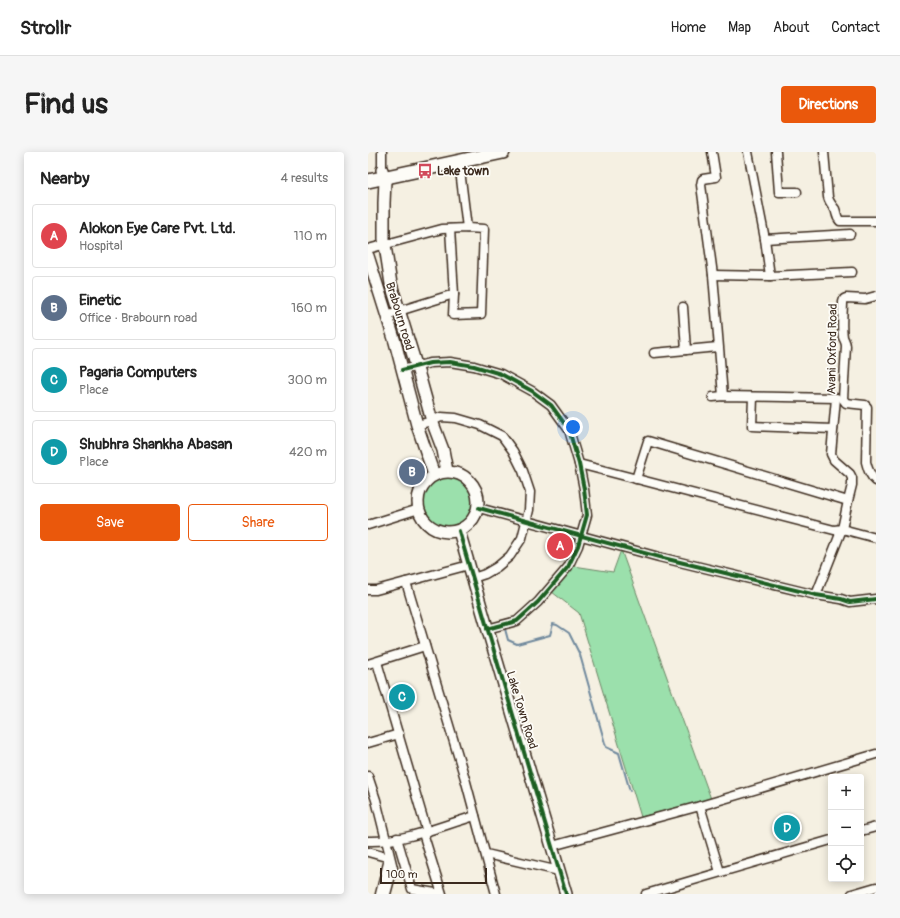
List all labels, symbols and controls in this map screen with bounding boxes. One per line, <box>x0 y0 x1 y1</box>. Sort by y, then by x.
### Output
text: Strollr <box>20 16 71 40</box>
text: Home <box>671 19 706 36</box>
text: Map <box>728 19 751 36</box>
text: About <box>773 19 809 36</box>
text: Contact <box>831 19 880 36</box>
button: Directions <box>781 86 876 123</box>
text: Find us <box>24 87 108 122</box>
bus stop icon: Lake town <box>416 162 434 180</box>
place label: Lake town <box>437 164 489 179</box>
text: Nearby <box>40 168 89 189</box>
text: 4 results <box>281 170 328 186</box>
text: Alokon Eye Care Pvt. Ltd. <box>79 219 236 238</box>
text: A <box>50 228 58 244</box>
text: 110 m <box>294 228 327 244</box>
text: Hospital <box>79 238 123 254</box>
street label: Brabourn road <box>382 280 417 352</box>
text: Einetic <box>79 291 122 310</box>
text: B <box>50 300 58 316</box>
text: 160 m <box>291 300 327 316</box>
street label: Avani Oxford Road <box>824 303 841 395</box>
text: Office · Brabourn road <box>79 310 197 326</box>
text: Pagaria Computers <box>79 363 197 382</box>
text: C <box>50 372 58 388</box>
text: 300 m <box>288 372 327 388</box>
text: Place <box>79 382 108 398</box>
your location <box>563 417 583 437</box>
text: Shubhra Shankha Abasan <box>79 435 232 454</box>
text: D <box>50 444 58 460</box>
text: 420 m <box>289 444 327 460</box>
text: Place <box>79 454 108 470</box>
pin: B <box>399 457 425 487</box>
button: Save <box>40 504 180 541</box>
button: Share <box>188 504 328 541</box>
pin: A <box>547 531 573 561</box>
street label: Lake Town Road <box>503 669 541 751</box>
pin: C <box>389 682 415 712</box>
map controls <box>828 774 864 882</box>
button: + <box>828 774 864 810</box>
button: − <box>828 810 864 846</box>
pin: D <box>774 813 800 843</box>
button: locate <box>828 846 864 882</box>
scale bar <box>380 866 487 885</box>
text: 100 m <box>386 868 417 881</box>

